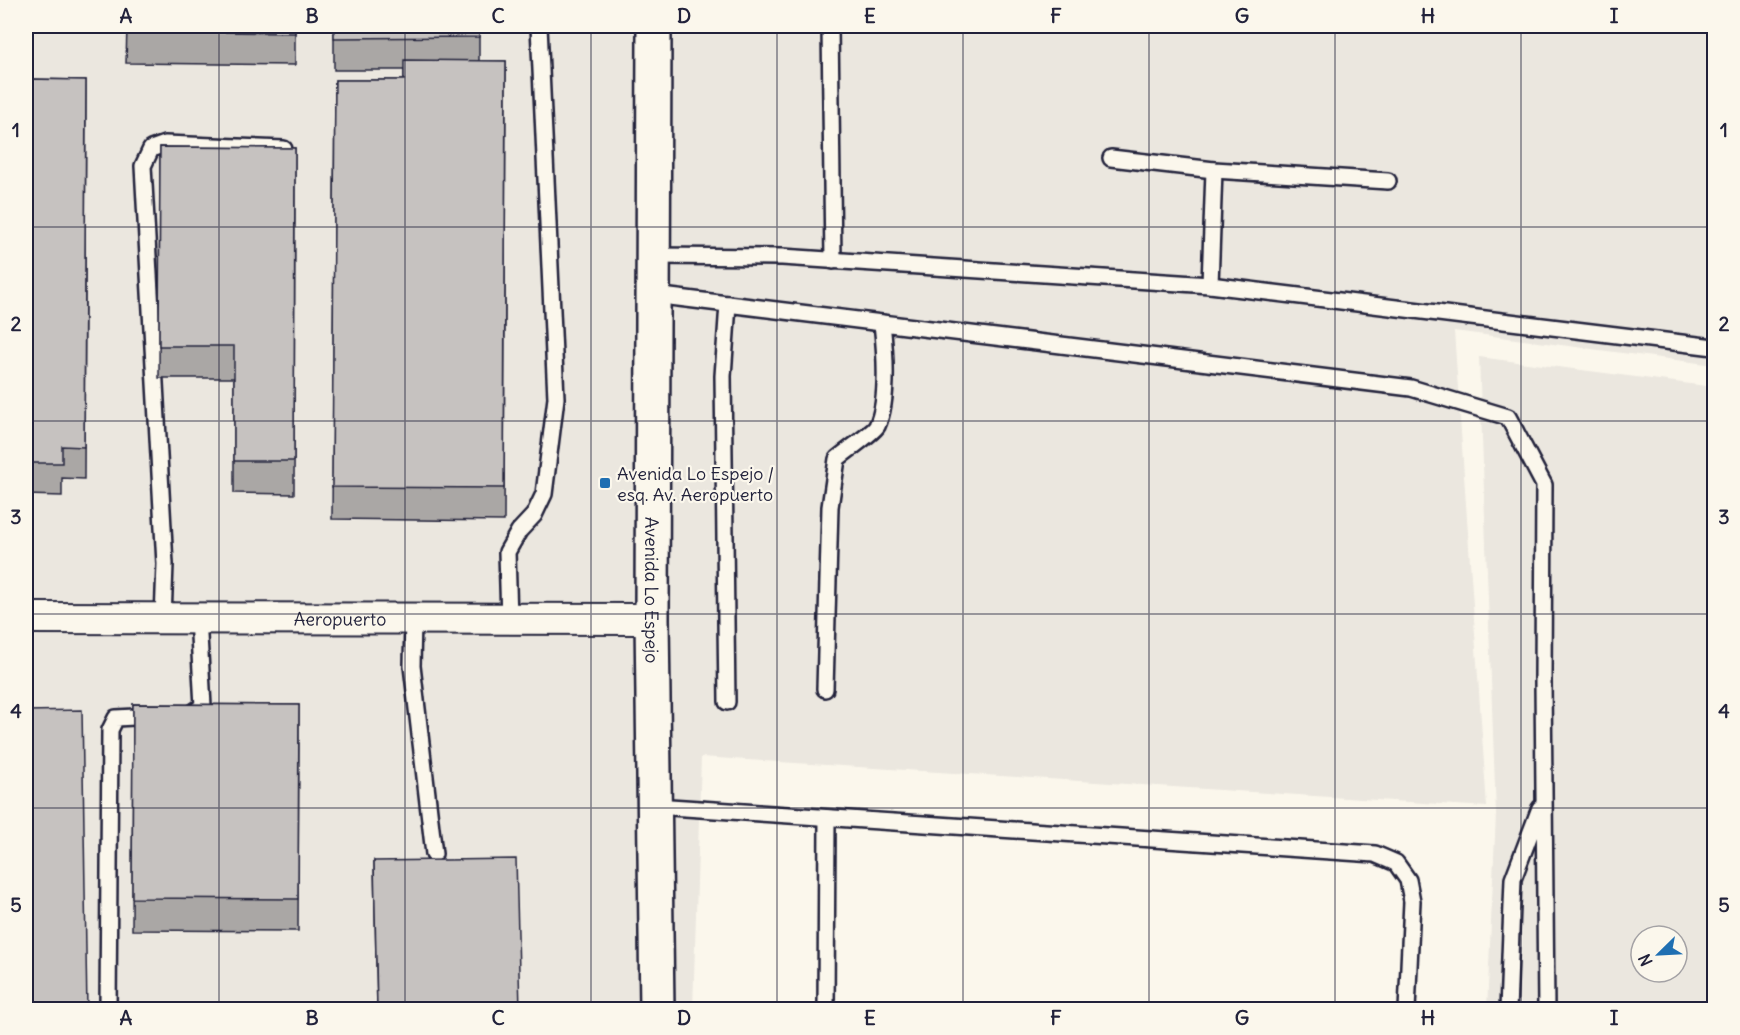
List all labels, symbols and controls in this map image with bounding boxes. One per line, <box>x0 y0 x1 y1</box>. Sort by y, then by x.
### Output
text: A <box>120 3 133 28</box>
text: B <box>305 3 319 28</box>
text: C <box>491 3 505 28</box>
text: D <box>677 3 691 28</box>
text: E <box>864 3 876 28</box>
text: F <box>1050 3 1062 28</box>
text: G <box>1235 3 1249 28</box>
text: H <box>1421 3 1435 28</box>
text: I <box>1610 3 1619 28</box>
text: 1 <box>12 117 20 142</box>
text: 1 <box>1720 117 1728 142</box>
text: 2 <box>11 311 22 336</box>
text: 2 <box>1719 311 1730 336</box>
place label: Avenida Lo Espejo / esq. Av. Aeropuerto <box>617 462 774 506</box>
marker: Avenida Lo Espejo / esq. Av. Aeropuerto <box>598 476 612 490</box>
text: 3 <box>10 504 22 529</box>
text: 3 <box>1718 504 1730 529</box>
street label: Avenida Lo Espejo <box>640 517 664 663</box>
street label: Aeropuerto <box>294 607 386 630</box>
text: 4 <box>10 698 22 723</box>
text: 4 <box>1718 698 1730 723</box>
text: 5 <box>10 892 22 917</box>
text: 5 <box>1718 892 1730 917</box>
north arrow <box>1629 924 1689 984</box>
text: N <box>1634 951 1657 969</box>
text: A <box>120 1005 133 1030</box>
text: B <box>305 1005 319 1030</box>
text: C <box>491 1005 505 1030</box>
text: D <box>677 1005 691 1030</box>
text: E <box>864 1005 876 1030</box>
text: F <box>1050 1005 1062 1030</box>
text: G <box>1235 1005 1249 1030</box>
text: H <box>1421 1005 1435 1030</box>
text: I <box>1610 1005 1619 1030</box>

